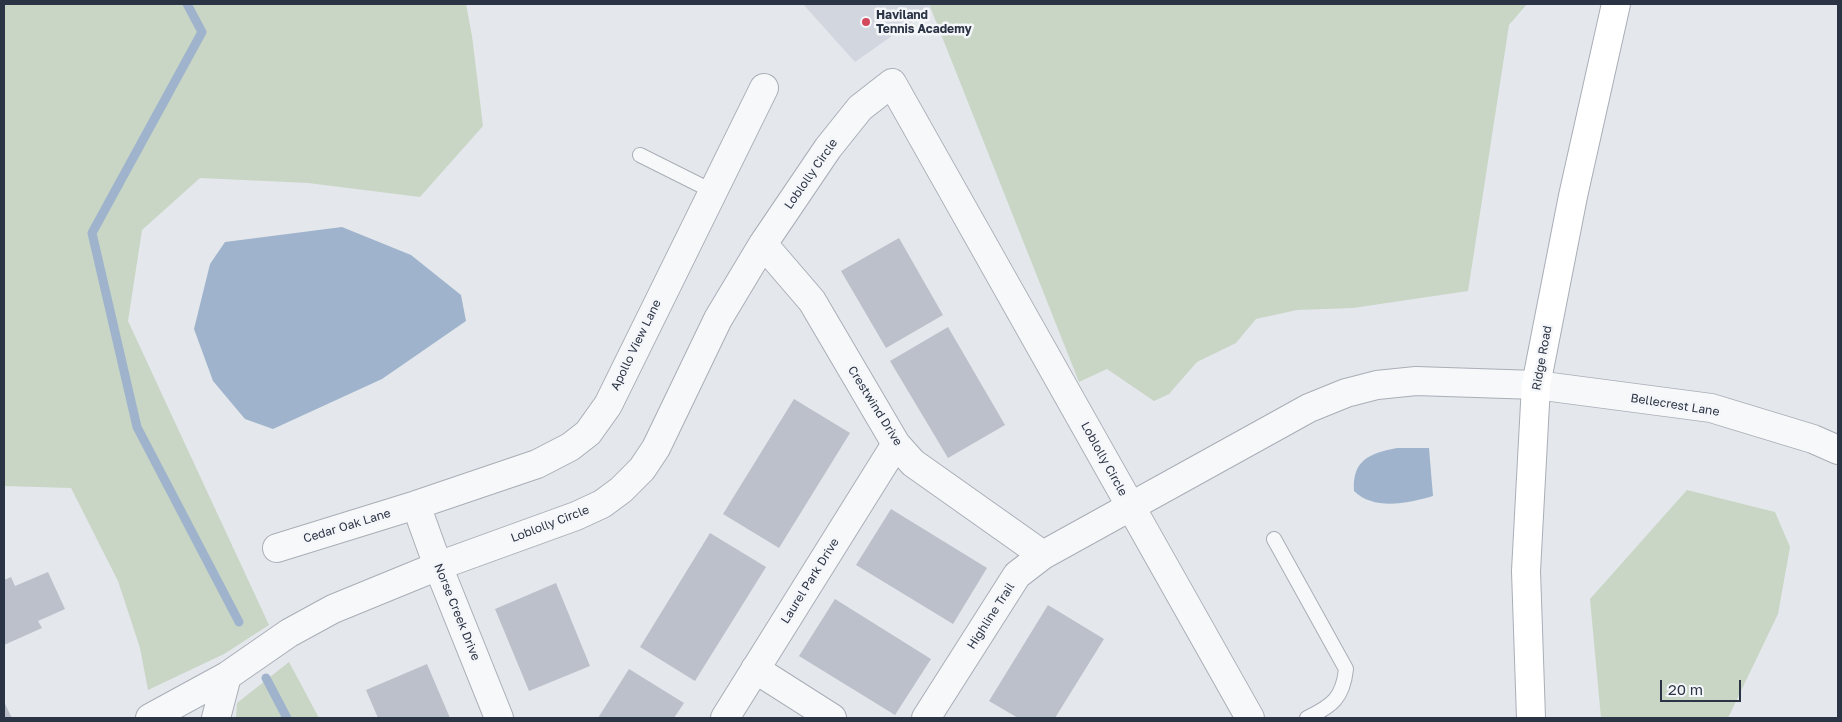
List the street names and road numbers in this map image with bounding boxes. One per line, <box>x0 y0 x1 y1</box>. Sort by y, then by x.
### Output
street label: Loblolly Circle <box>781 136 841 212</box>
street label: Apollo View Lane <box>608 297 664 393</box>
street label: Ridge Road <box>1529 324 1555 392</box>
street label: Crestwind Drive <box>845 363 905 449</box>
street label: Bellecrest Lane <box>1630 391 1720 419</box>
street label: Loblolly Circle <box>1078 419 1130 499</box>
street label: Loblolly Circle <box>509 502 591 546</box>
street label: Cedar Oak Lane <box>302 506 392 546</box>
street label: Laurel Park Drive <box>778 536 842 626</box>
street label: Norse Creek Drive <box>431 561 483 663</box>
street label: Highline Trail <box>964 580 1018 652</box>

